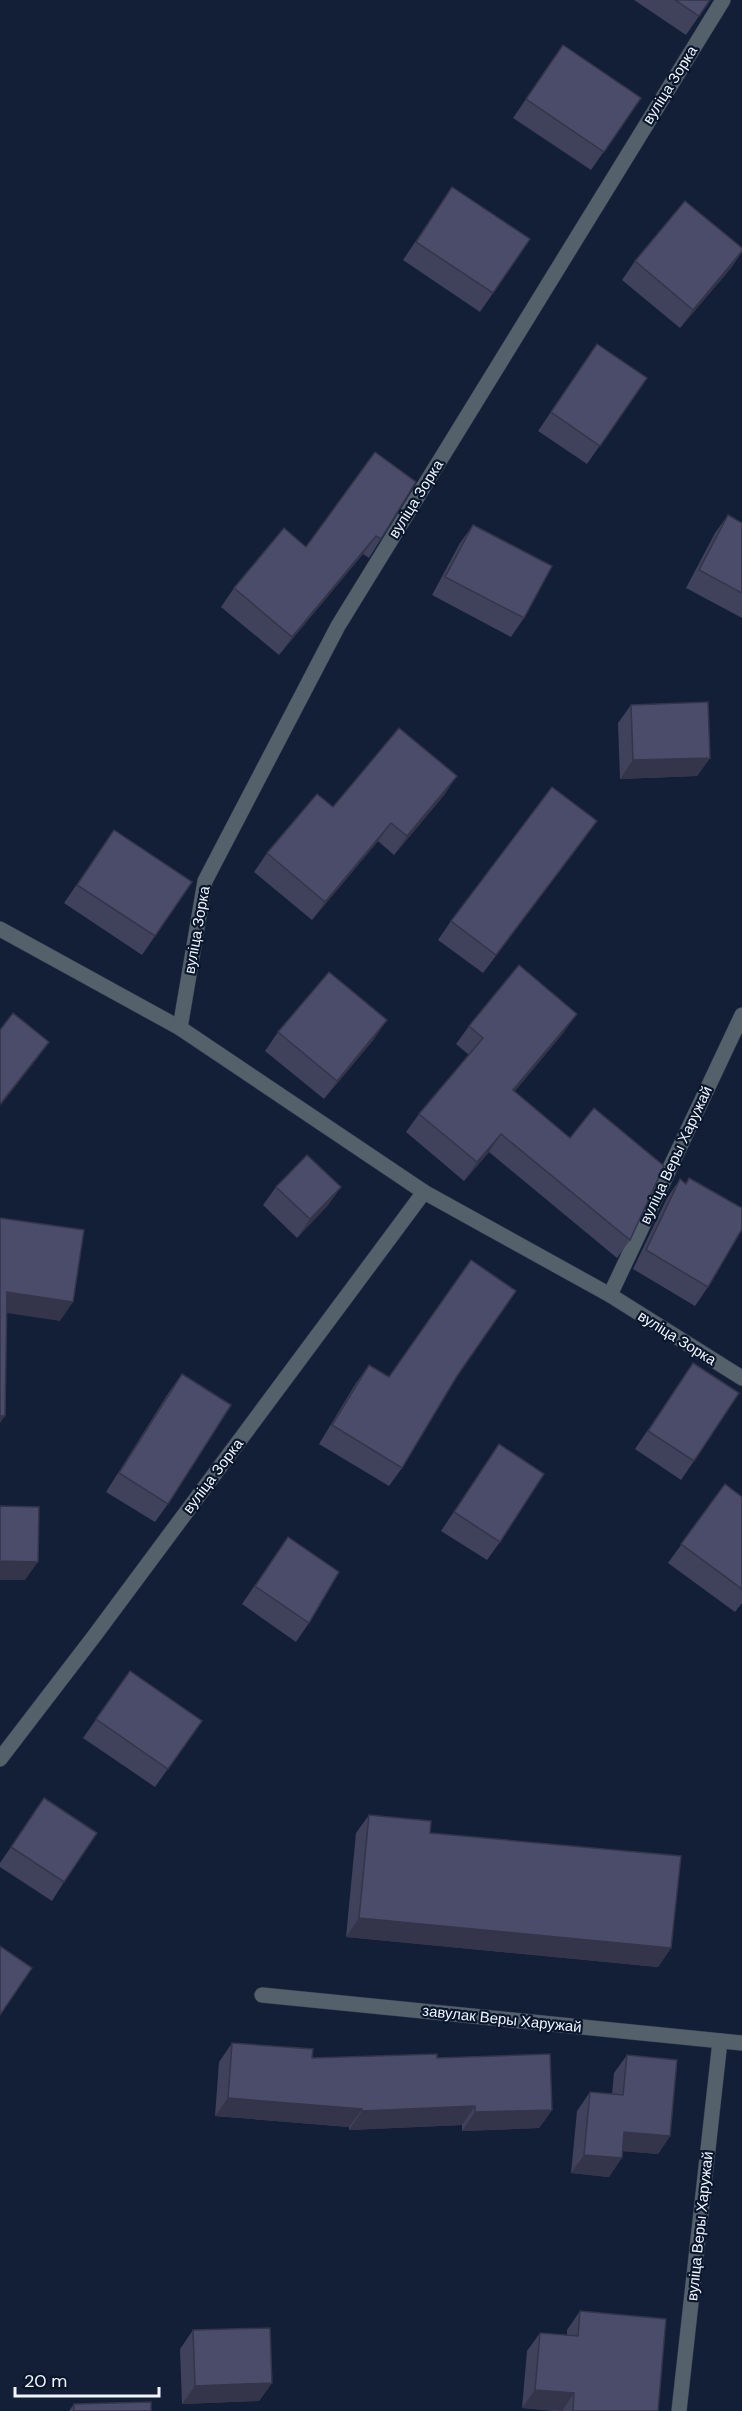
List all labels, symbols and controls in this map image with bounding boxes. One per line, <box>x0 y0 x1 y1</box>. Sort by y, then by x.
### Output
street label: вуліца Зорка <box>638 41 702 128</box>
street label: вуліца Зорка <box>384 455 448 542</box>
street label: вуліца Зорка <box>179 884 215 975</box>
street label: вуліца Веры Харужай <box>635 1083 717 1227</box>
street label: вуліца Зорка <box>634 1306 721 1370</box>
street label: вуліца Зорка <box>178 1434 248 1517</box>
street label: завулак Веры Харужай <box>421 2001 583 2037</box>
street label: вуліца Веры Харужай <box>682 2150 718 2302</box>
scale bar <box>15 2360 159 2398</box>
text: 20 m <box>24 2369 67 2393</box>

